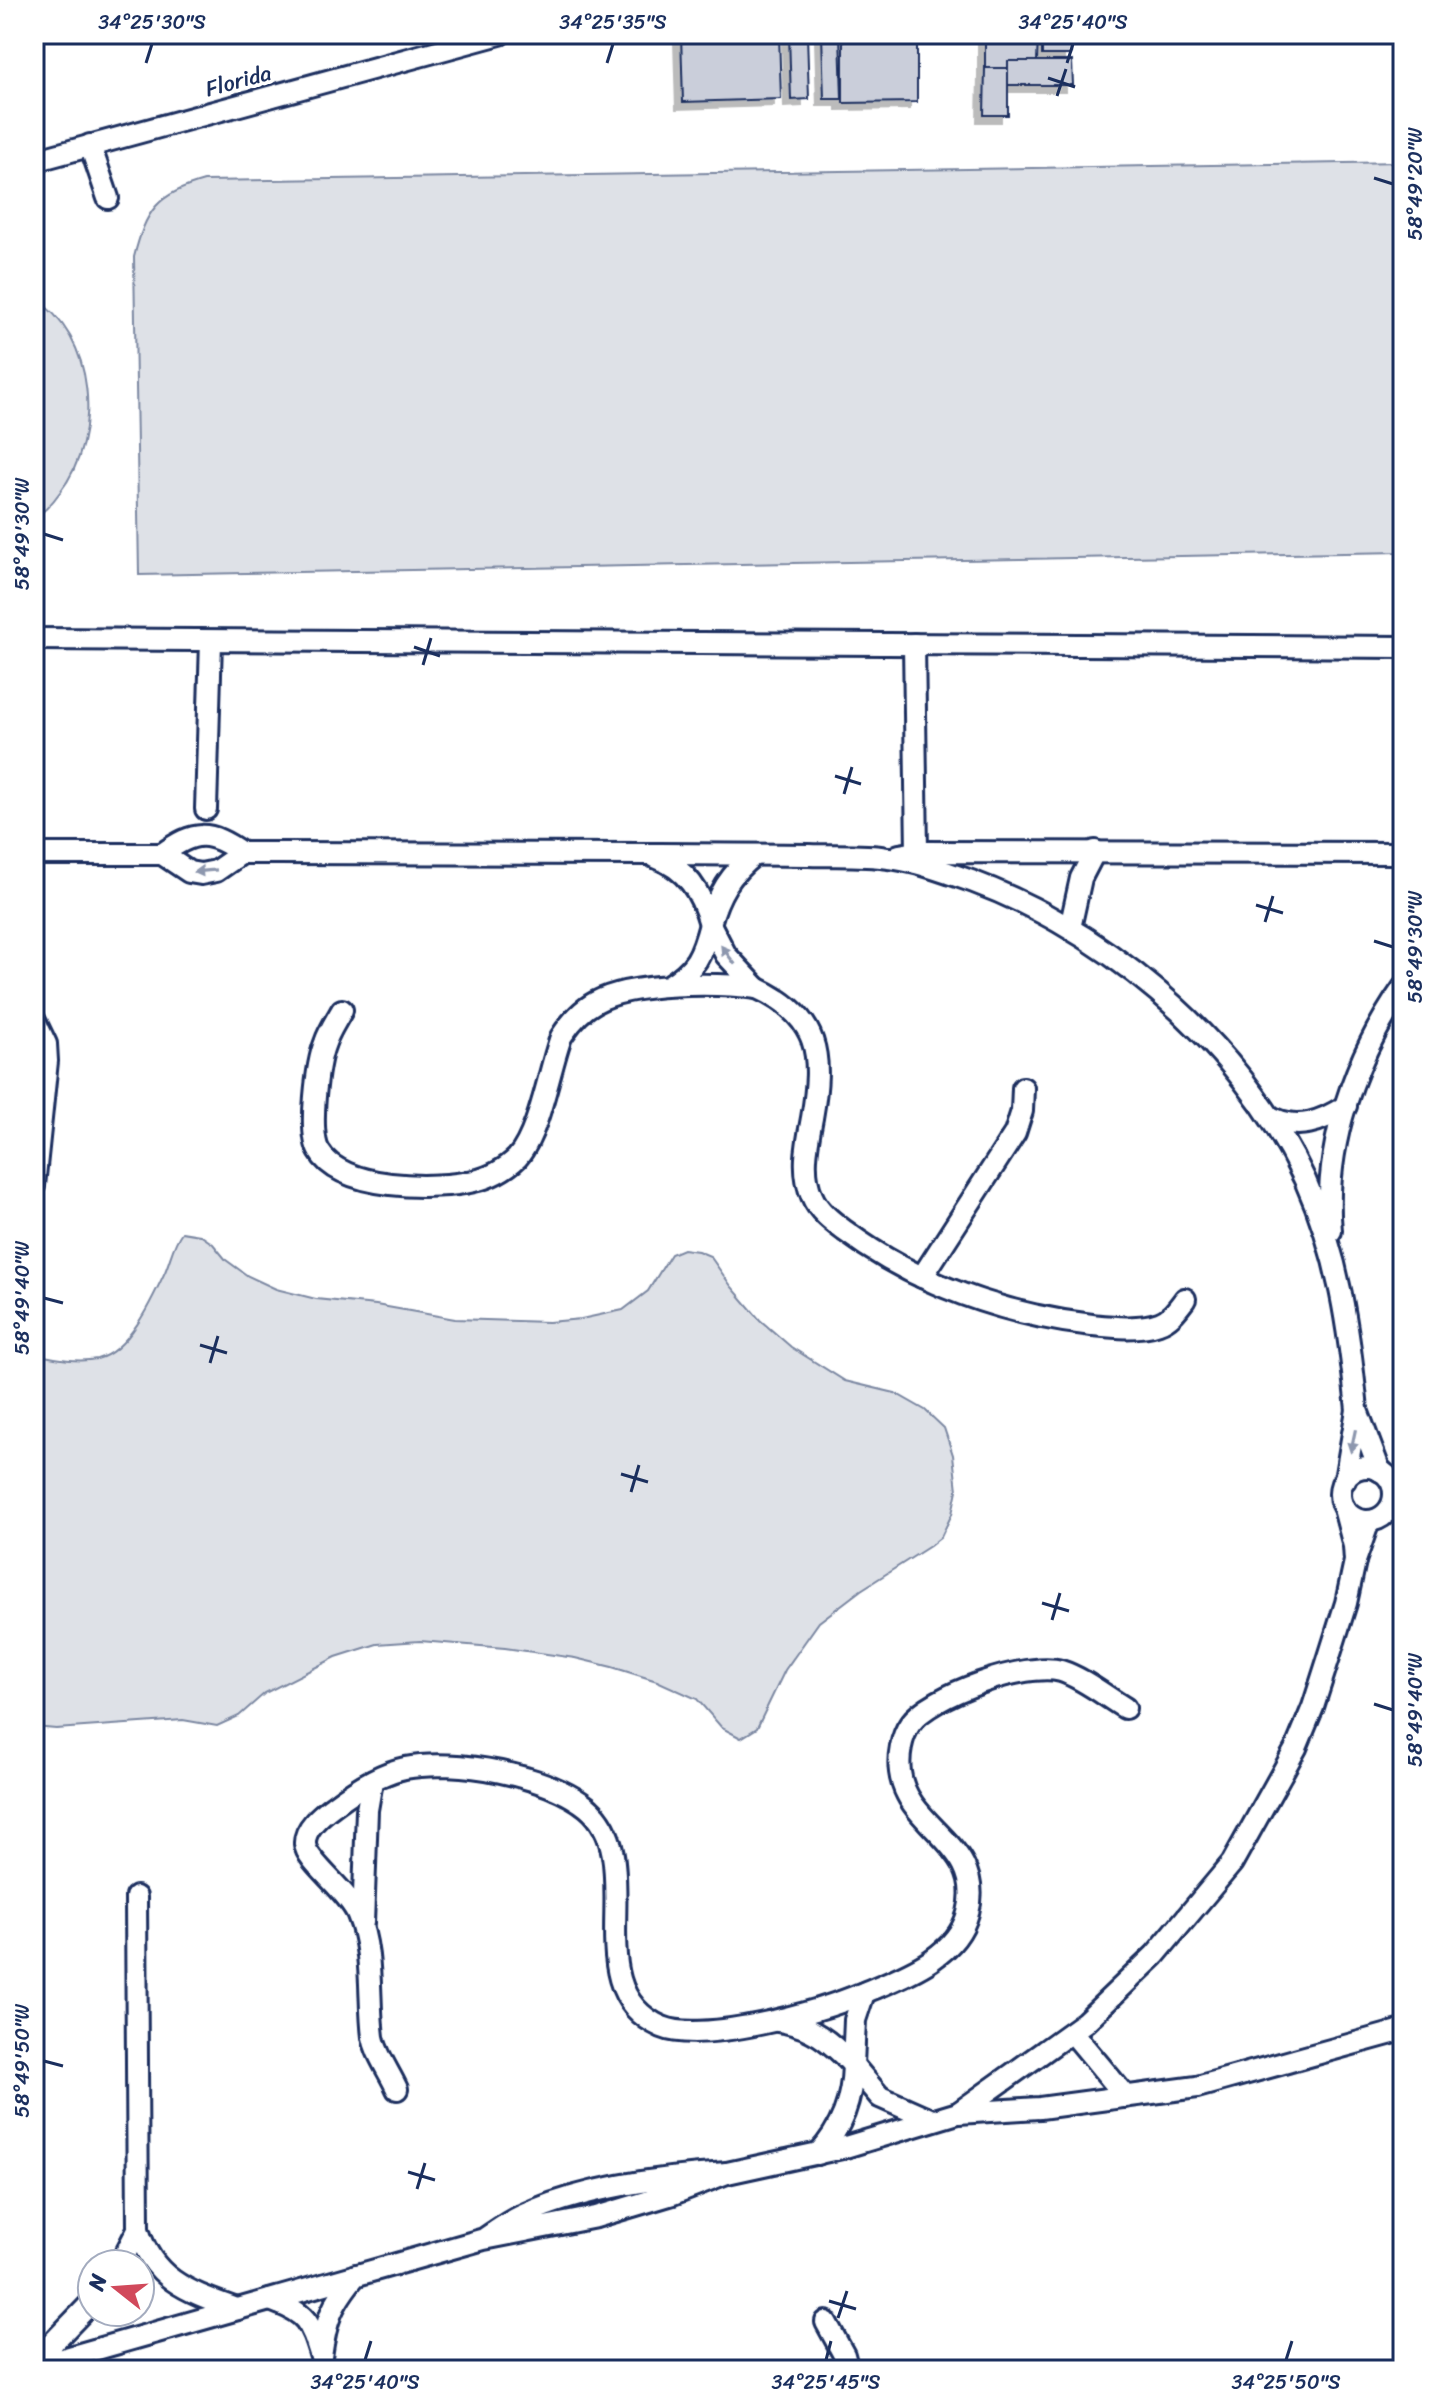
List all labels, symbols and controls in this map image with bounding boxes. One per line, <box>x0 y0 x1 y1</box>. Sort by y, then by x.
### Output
text: 34°25'30"S <box>98 5 206 40</box>
text: 34°25'35"S <box>559 5 667 40</box>
text: 34°25'40"S <box>1018 5 1128 40</box>
street label: Florida <box>201 53 276 108</box>
text: 58°49'20"W <box>1398 127 1433 240</box>
text: 58°49'30"W <box>5 477 40 590</box>
one-way arrow <box>192 865 217 878</box>
text: 58°49'30"W <box>1398 890 1433 1003</box>
one-way arrow <box>720 945 736 965</box>
text: 58°49'40"W <box>5 1240 40 1355</box>
one-way arrow <box>1346 1428 1359 1453</box>
text: 58°49'40"W <box>1398 1652 1433 1767</box>
text: 58°49'50"W <box>5 2004 40 2118</box>
north arrow <box>76 2248 156 2328</box>
text: N <box>76 2269 118 2296</box>
text: 34°25'40"S <box>310 2365 420 2400</box>
text: 34°25'45"S <box>772 2365 881 2400</box>
text: 34°25'50"S <box>1232 2365 1341 2400</box>

